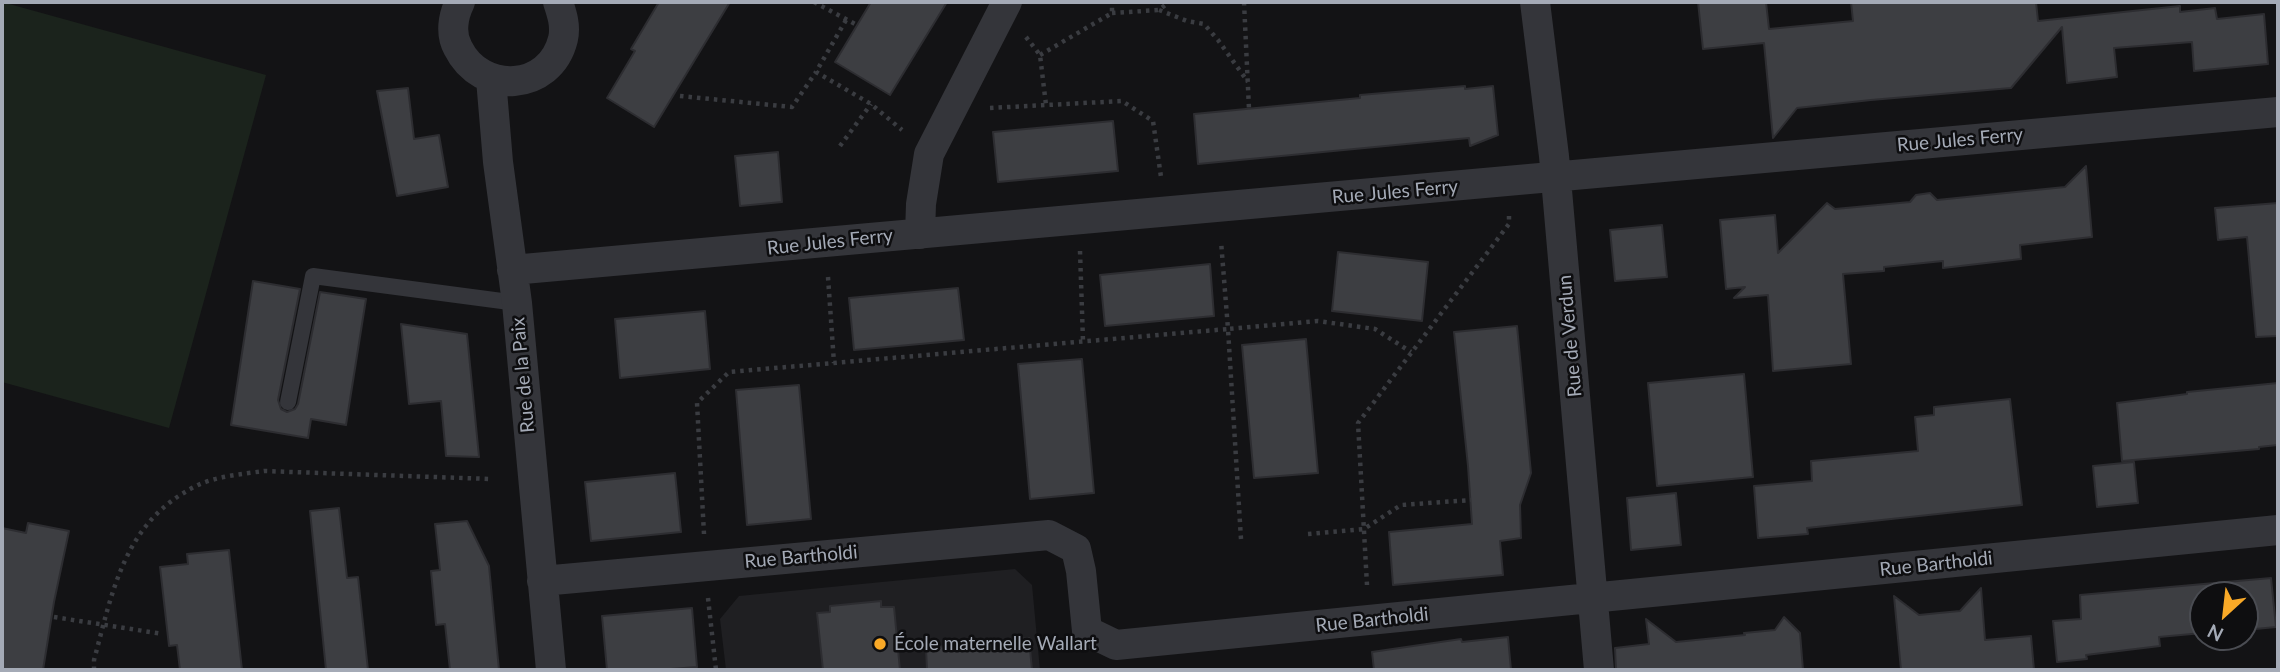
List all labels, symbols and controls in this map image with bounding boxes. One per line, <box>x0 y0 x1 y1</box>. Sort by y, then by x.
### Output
street label: Rue Jules Ferry <box>1896 123 2024 157</box>
street label: Rue Jules Ferry <box>1331 175 1459 209</box>
street label: Rue Jules Ferry <box>766 224 894 260</box>
street label: Rue de Verdun <box>1553 274 1587 398</box>
street label: Rue de la Paix <box>507 316 539 434</box>
street label: Rue Bartholdi <box>744 541 858 573</box>
street label: Rue Bartholdi <box>1878 547 1994 581</box>
north arrow <box>2189 581 2259 651</box>
street label: Rue Bartholdi <box>1314 603 1430 637</box>
text: N <box>2203 620 2227 647</box>
place label: École maternelle Wallart <box>894 633 1097 655</box>
marker: École maternelle Wallart <box>872 636 888 652</box>

